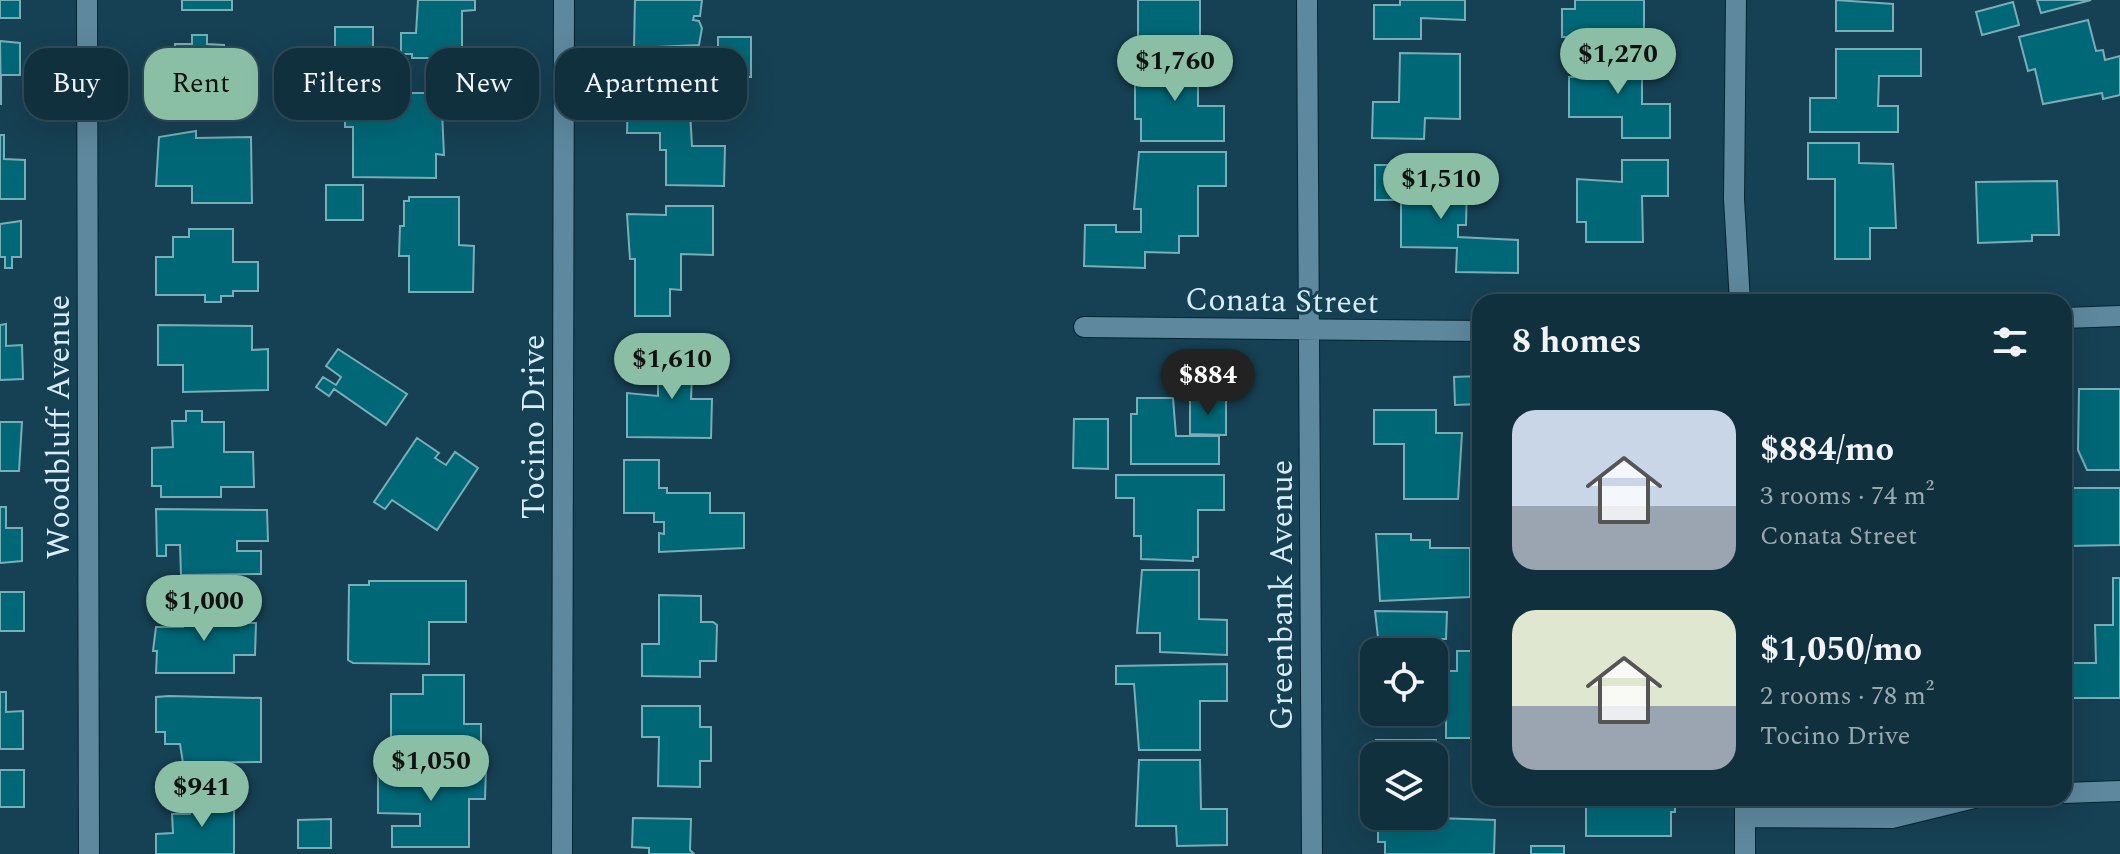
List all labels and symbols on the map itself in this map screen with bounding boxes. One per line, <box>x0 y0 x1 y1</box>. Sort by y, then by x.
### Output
pin: $1,270 <box>1553 28 1683 96</box>
pin: $1,760 <box>1110 35 1240 103</box>
pin: $1,510 <box>1376 153 1506 221</box>
street label: Conata Street <box>1185 275 1379 328</box>
street label: Woodbluff Avenue <box>35 295 84 559</box>
pin: $1,610 <box>607 333 737 401</box>
street label: Tocino Drive <box>510 334 559 520</box>
pin: $884 <box>1161 349 1255 417</box>
street label: Greenbank Avenue <box>1258 460 1307 730</box>
pin: $1,000 <box>139 575 269 643</box>
pin: $1,050 <box>366 735 496 803</box>
pin: $941 <box>155 761 249 829</box>

